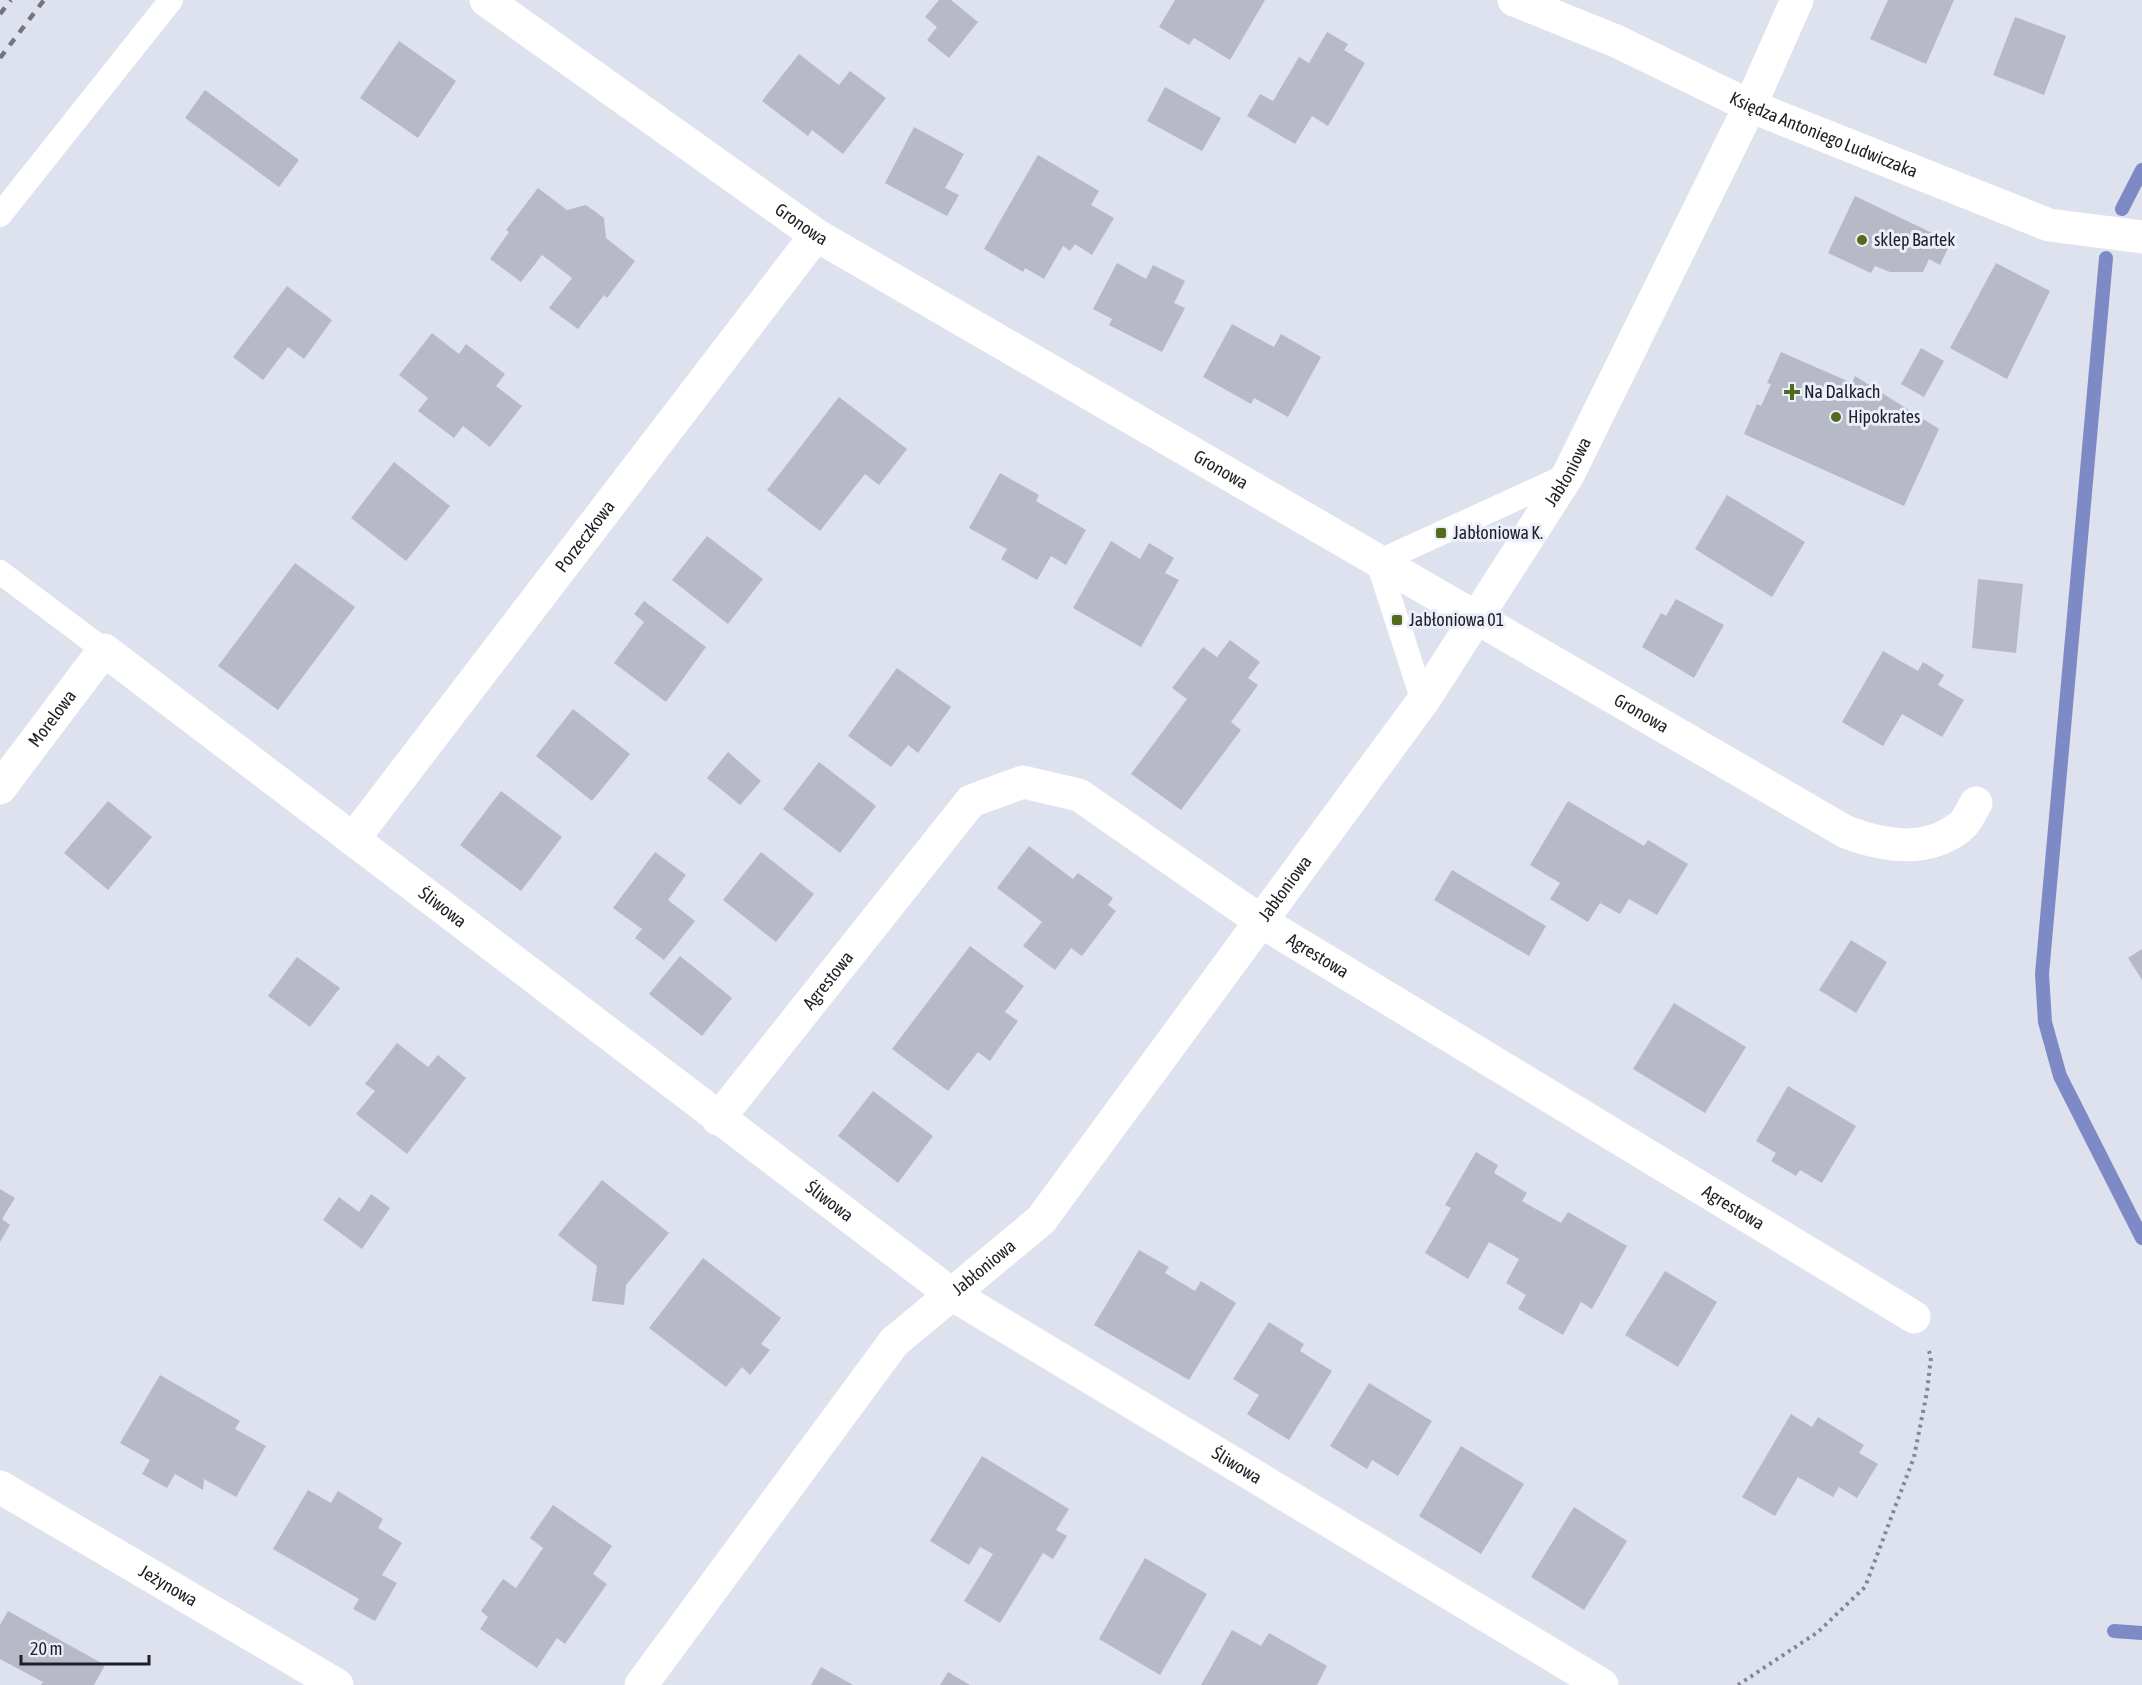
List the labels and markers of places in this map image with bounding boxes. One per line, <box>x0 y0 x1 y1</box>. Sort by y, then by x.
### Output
place label: sklep Bartek <box>1874 229 1955 250</box>
marker: sklep Bartek <box>1855 233 1869 247</box>
place label: Na Dalkach <box>1804 381 1880 402</box>
marker: Na Dalkach <box>1785 385 1799 399</box>
place label: Hipokrates <box>1848 406 1920 427</box>
marker: Hipokrates <box>1829 410 1843 424</box>
place label: Jabłoniowa K. <box>1453 522 1543 543</box>
marker: Jabłoniowa K. <box>1434 526 1448 540</box>
place label: Jabłoniowa 01 <box>1409 609 1504 630</box>
marker: Jabłoniowa 01 <box>1390 613 1404 627</box>

